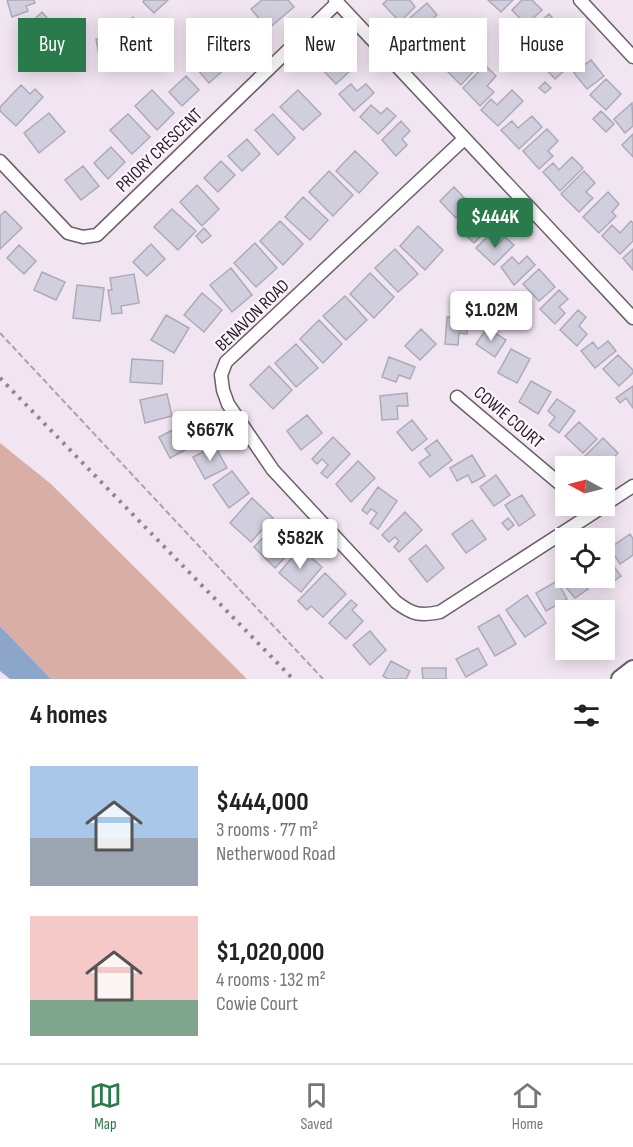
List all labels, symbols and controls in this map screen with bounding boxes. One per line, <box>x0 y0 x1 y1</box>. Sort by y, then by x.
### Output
chip: Buy <box>18 18 86 72</box>
chip: Rent <box>98 18 174 72</box>
chip: Filters <box>186 18 272 72</box>
chip: New <box>284 18 357 72</box>
chip: Apartment <box>369 18 487 72</box>
chip: House <box>499 18 585 72</box>
street label: PRIORY CRESCENT <box>112 104 207 197</box>
pin: $444K <box>453 198 537 249</box>
text: $444K <box>471 205 519 229</box>
street label: BENAVON ROAD <box>211 275 294 356</box>
pin: $1.02M <box>442 291 540 342</box>
text: $1.02M <box>464 298 518 322</box>
street label: COWIE COURT <box>469 382 548 453</box>
pin: $667K <box>168 411 252 462</box>
text: $667K <box>186 418 234 442</box>
north arrow <box>555 456 615 516</box>
map controls <box>555 456 615 660</box>
pin: $582K <box>258 519 342 570</box>
text: $582K <box>276 526 324 550</box>
button: locate <box>555 528 615 588</box>
button: layers <box>555 600 615 660</box>
icon: filters <box>570 699 603 732</box>
text: 4 homes <box>30 700 107 731</box>
text: $444,000 <box>216 787 309 818</box>
icon: home <box>78 790 150 862</box>
text: 3 rooms · 77 m² <box>216 818 318 842</box>
text: Netherwood Road <box>216 842 336 866</box>
text: $1,020,000 <box>216 937 324 968</box>
icon: home <box>78 940 150 1012</box>
text: 4 rooms · 132 m² <box>216 968 326 992</box>
text: Cowie Court <box>216 992 298 1016</box>
tab: Map <box>89 1079 122 1134</box>
tab: Saved <box>300 1079 333 1134</box>
tab: Home <box>511 1079 544 1134</box>

